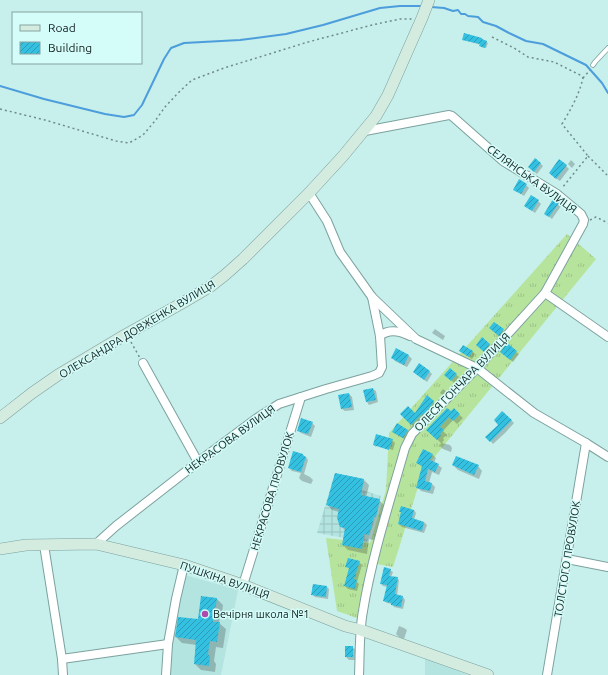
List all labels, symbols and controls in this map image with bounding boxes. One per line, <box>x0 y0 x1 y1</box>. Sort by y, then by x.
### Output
legend <box>12 12 142 64</box>
text: Road <box>48 21 76 34</box>
text: Building <box>48 41 92 54</box>
street label: СЕЛЯНСЬКА ВУЛИЦЯ <box>485 143 579 215</box>
street label: ОЛЕКСАНДРА ДОВЖЕНКА ВУЛИЦЯ <box>57 278 217 380</box>
street label: ОЛЕСЯ ГОНЧАРА ВУЛИЦЯ <box>412 330 512 434</box>
street label: НЕКРАСОВА ВУЛИЦЯ <box>183 402 277 476</box>
street label: НЕКРАСОВА ПРОВУЛОК <box>248 430 296 552</box>
street label: ТОЛСТОГО ПРОВУЛОК <box>552 500 582 618</box>
street label: ПУШКІНА ВУЛИЦЯ <box>179 559 271 601</box>
place label: Вечірня школа №1 <box>213 608 310 620</box>
marker: Вечірня школа №1 <box>200 609 210 619</box>

